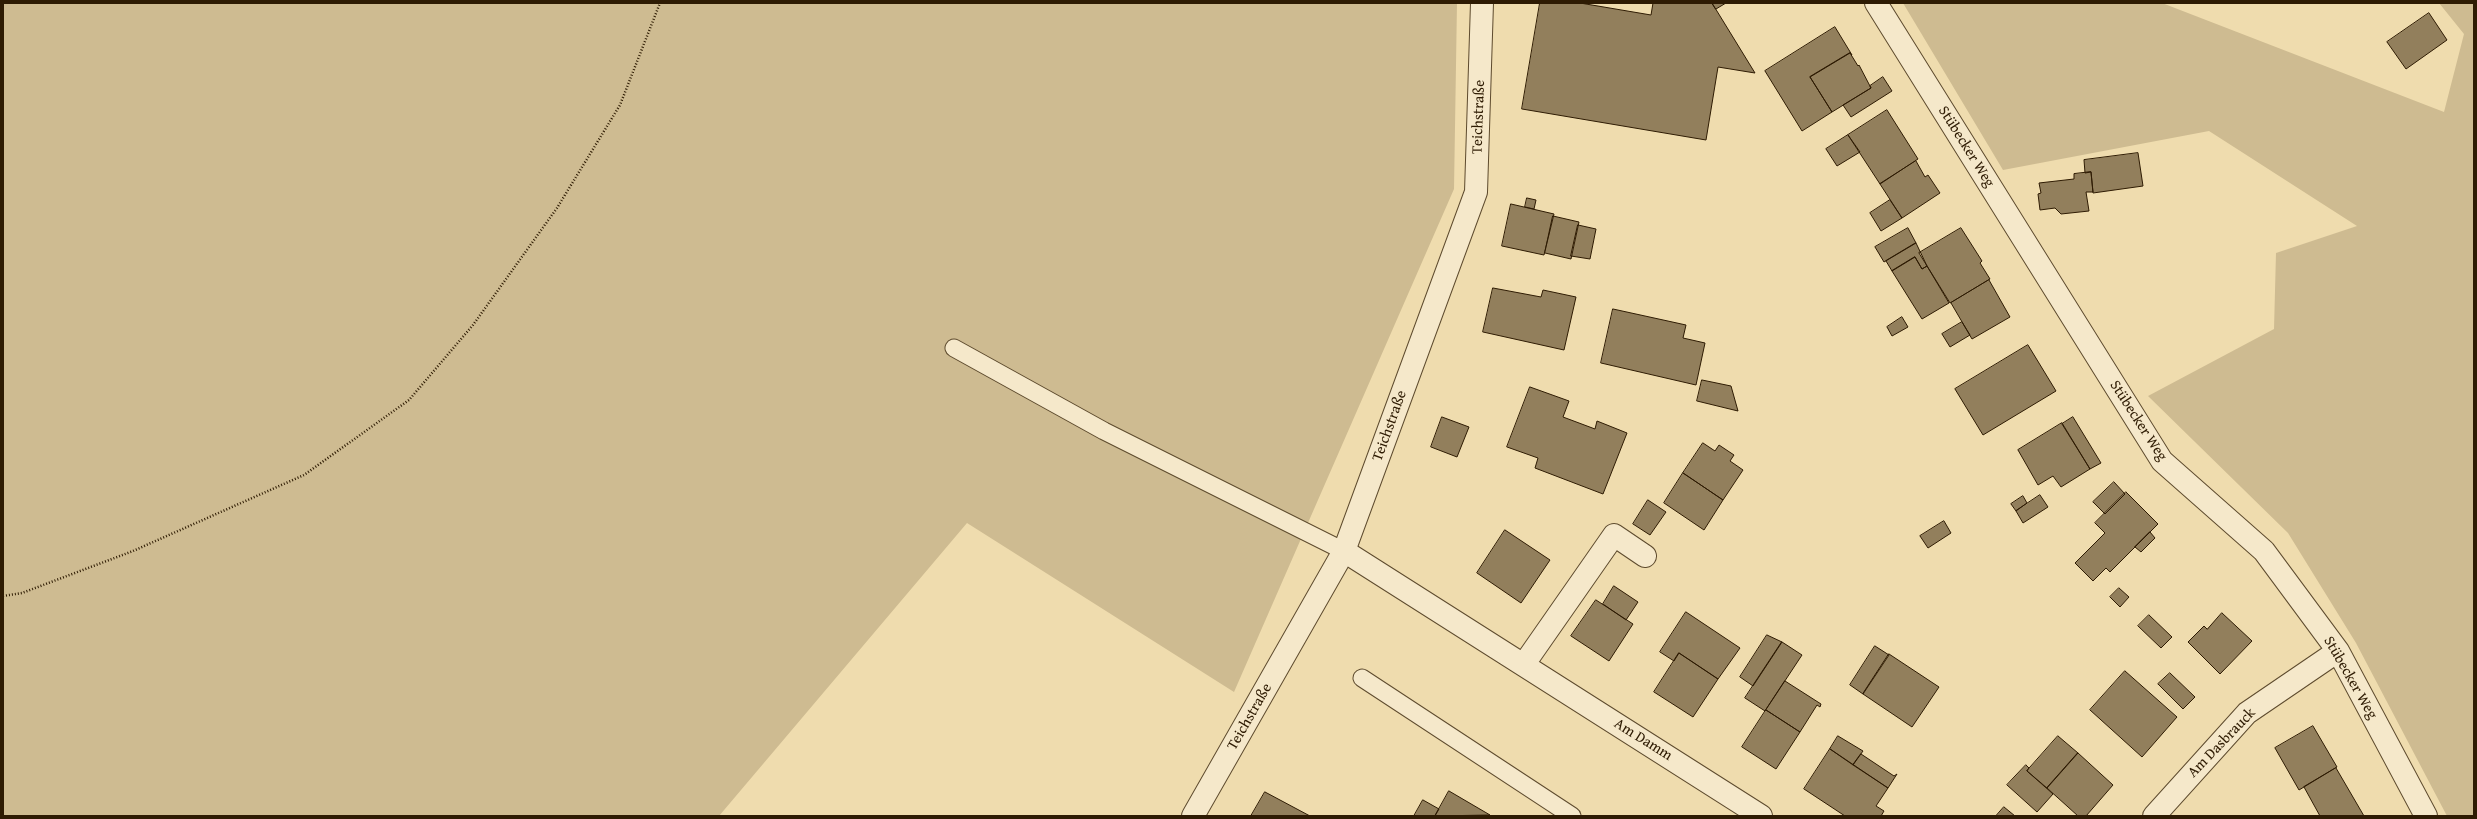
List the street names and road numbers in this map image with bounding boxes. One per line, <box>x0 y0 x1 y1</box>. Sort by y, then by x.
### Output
street label: Teichstraße <box>1469 80 1489 154</box>
street label: Stübecker Weg <box>1934 103 1998 191</box>
street label: Stübecker Weg <box>2105 377 2171 465</box>
street label: Teichstraße <box>1369 388 1411 464</box>
street label: Stübecker Weg <box>2319 633 2381 723</box>
street label: Teichstraße <box>1224 680 1276 754</box>
street label: Am Dasbrauck <box>2184 704 2260 782</box>
street label: Am Damm <box>1611 715 1675 765</box>

